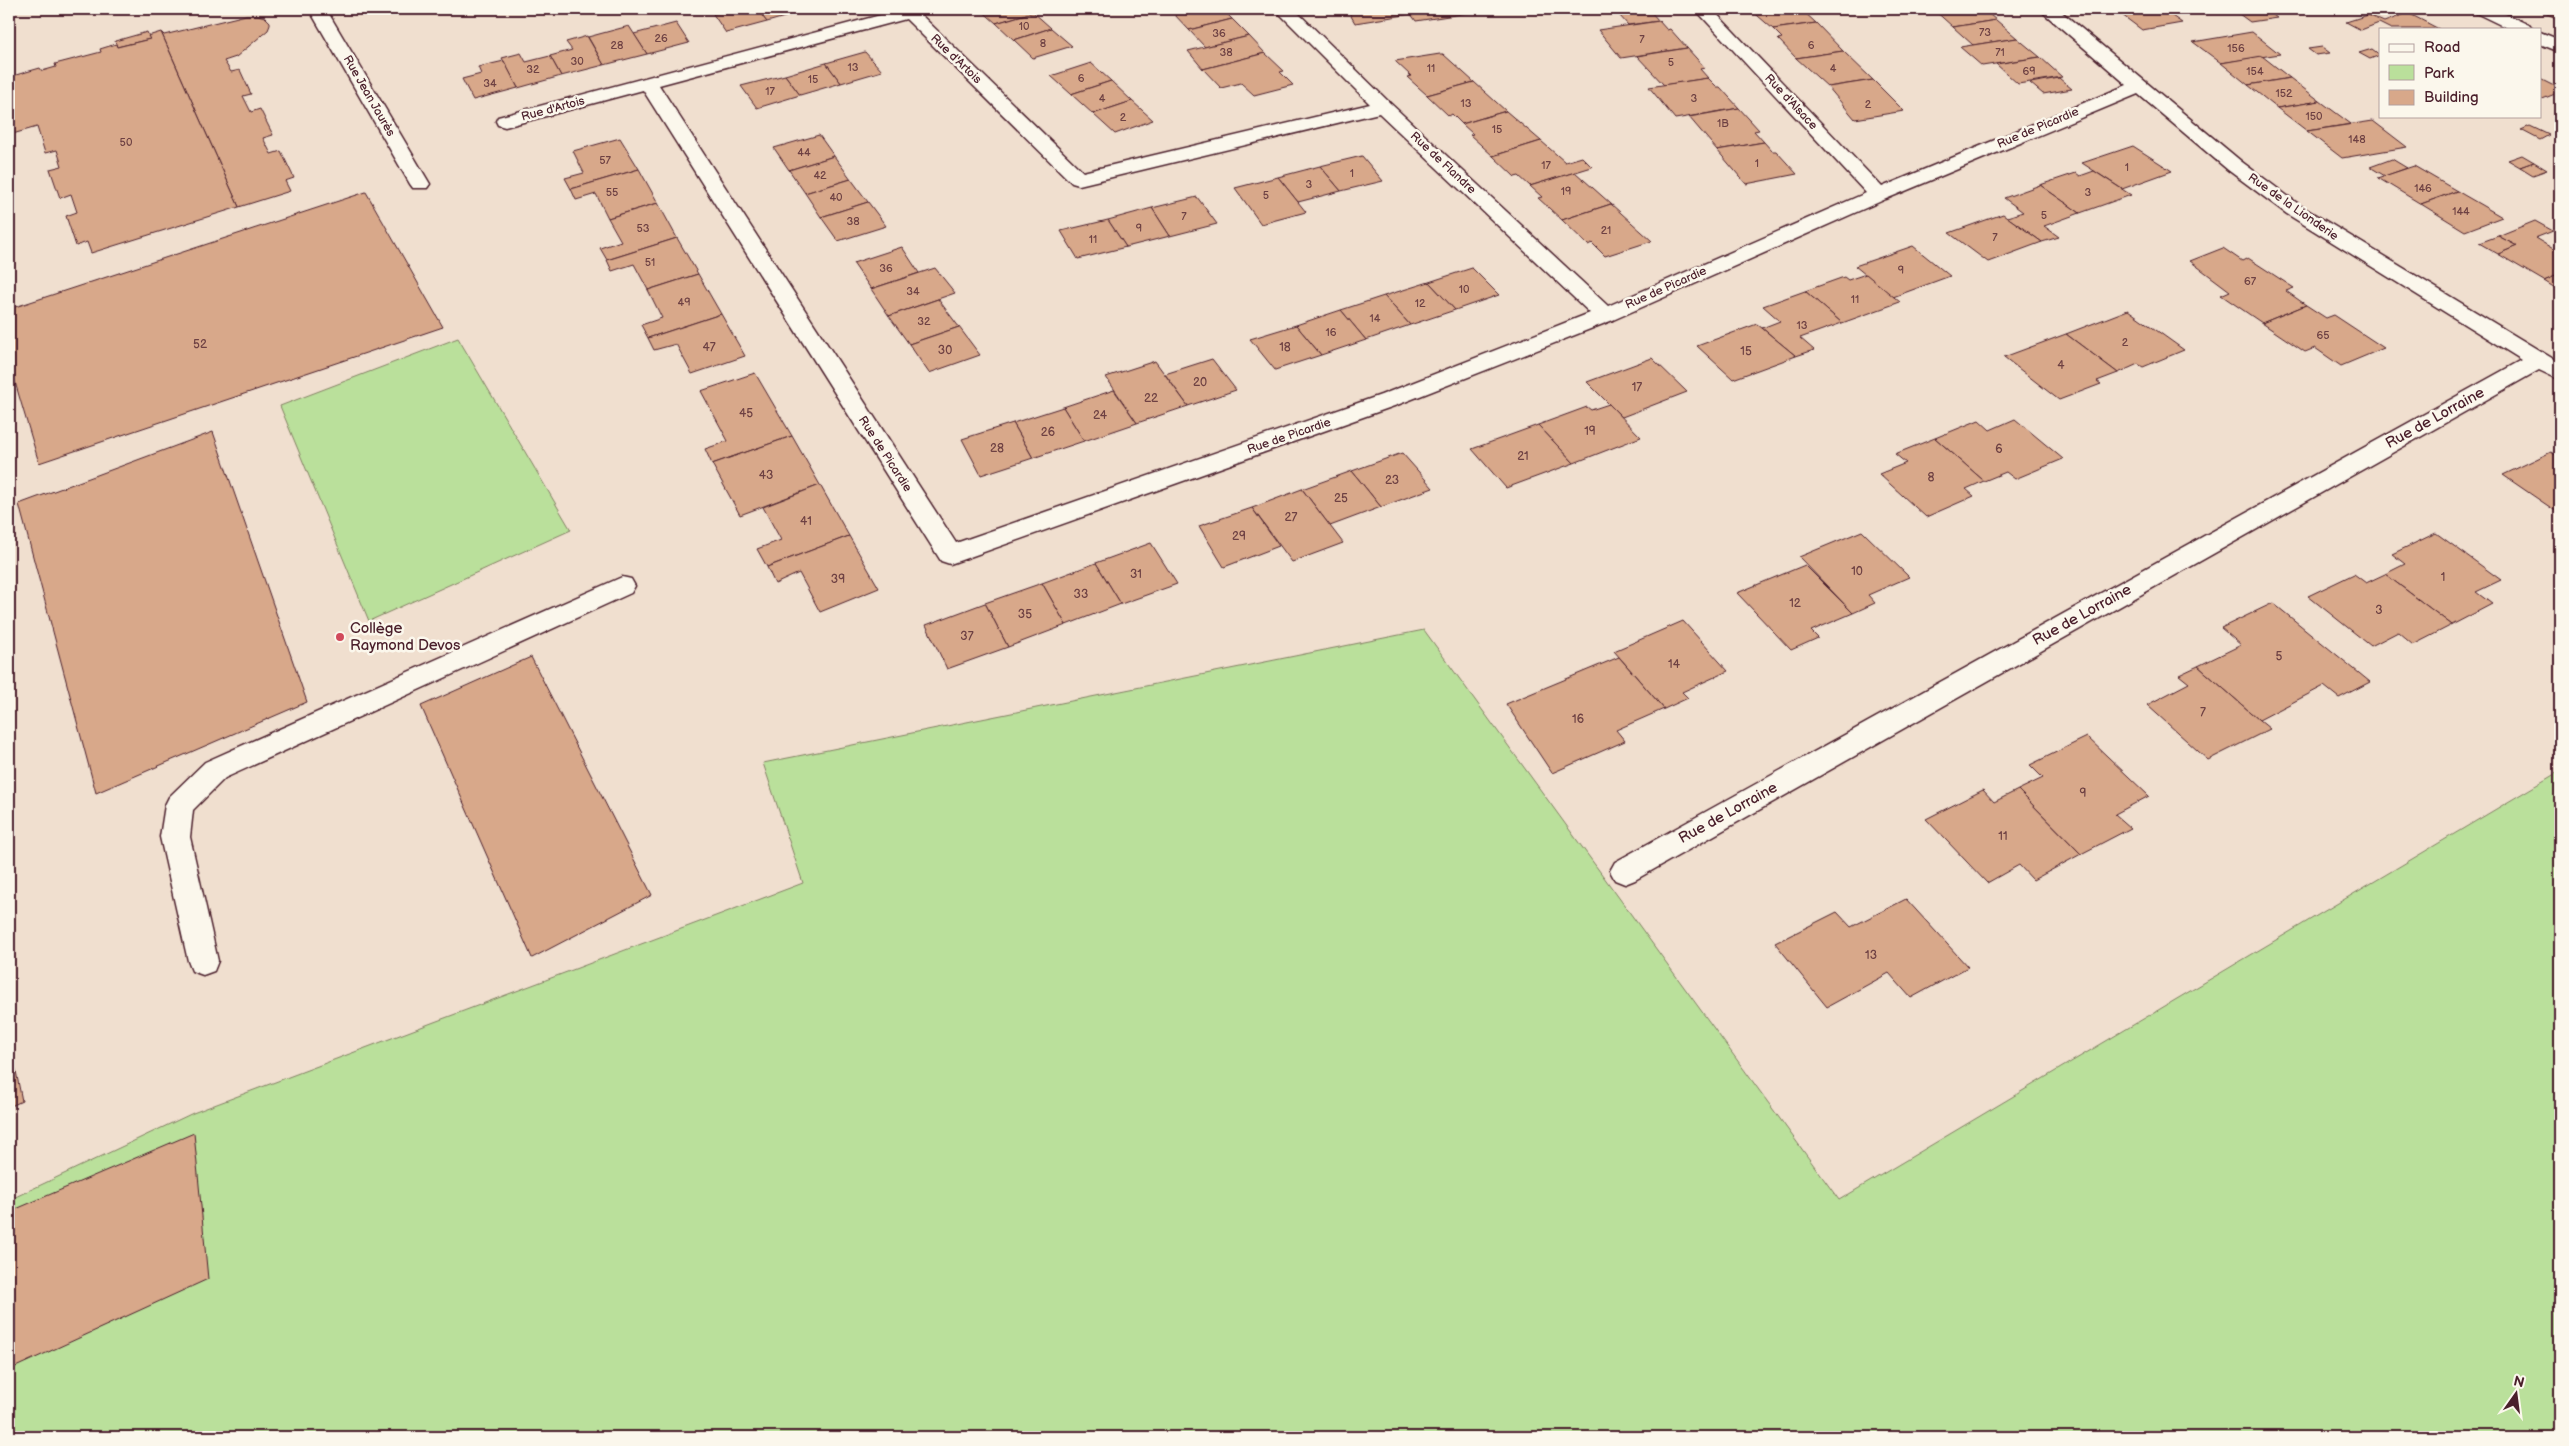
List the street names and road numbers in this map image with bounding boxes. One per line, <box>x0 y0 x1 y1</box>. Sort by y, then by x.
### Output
street label: Rue d'Artois <box>927 31 985 87</box>
street label: Rue Jean Jaurès <box>340 53 398 139</box>
street label: Rue d'Alsace <box>1761 71 1821 133</box>
street label: Rue d'Artois <box>520 93 586 125</box>
street label: Rue de Picardie <box>1995 104 2081 152</box>
street label: Rue de Flandre <box>1407 129 1479 197</box>
street label: Rue de la Lionderie <box>2245 170 2341 244</box>
street label: Rue de Picardie <box>1623 263 1709 313</box>
street label: Rue de Lorraine <box>2382 383 2488 453</box>
street label: Rue de Picardie <box>855 413 915 495</box>
street label: Rue de Picardie <box>1245 415 1333 457</box>
street label: Rue de Lorraine <box>2029 580 2135 650</box>
street label: Rue de Lorraine <box>1675 778 1781 848</box>

